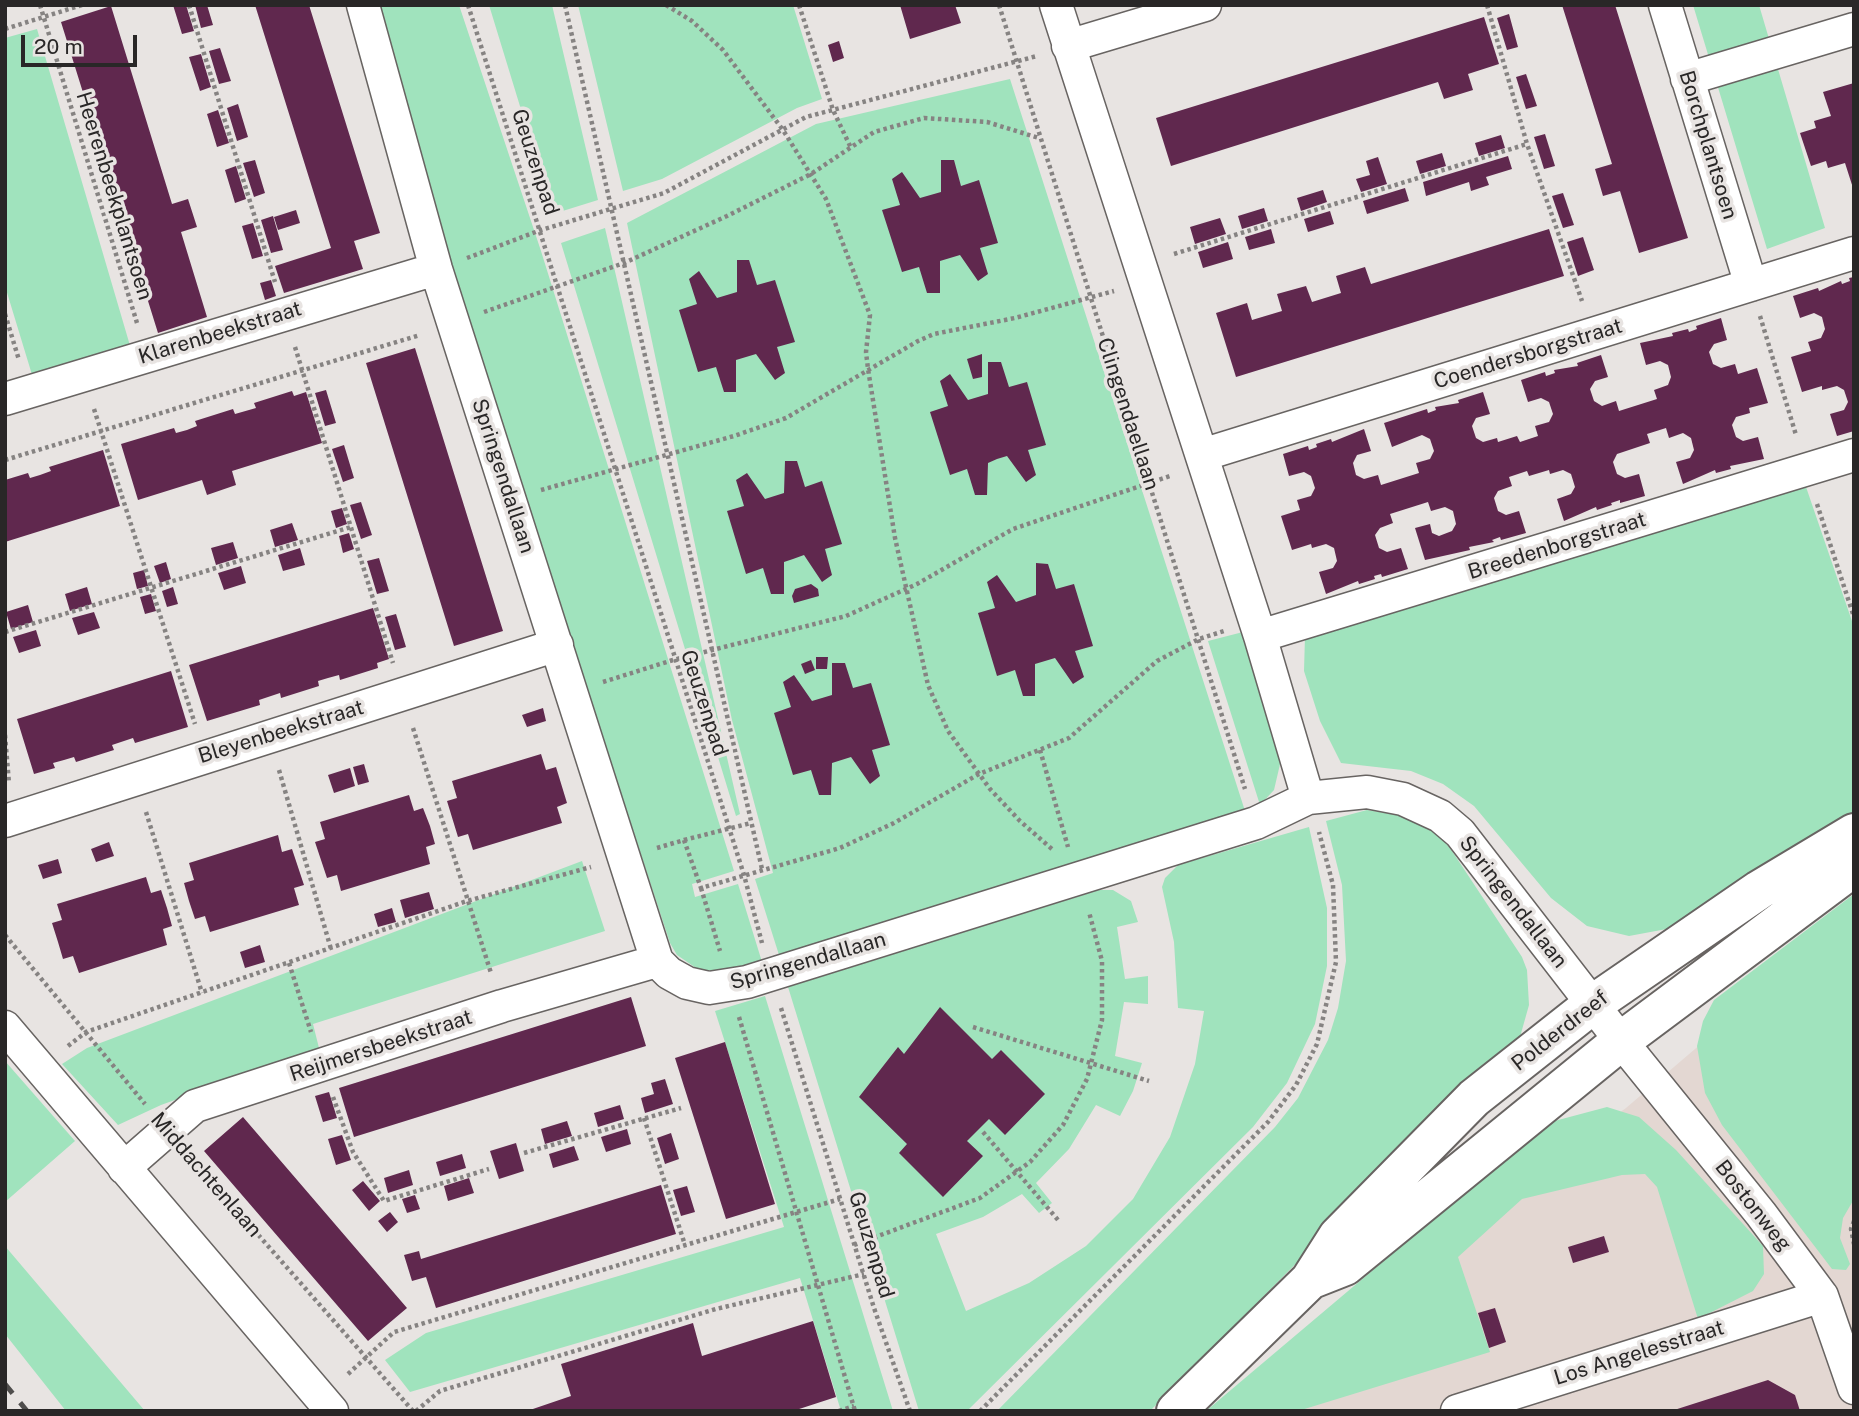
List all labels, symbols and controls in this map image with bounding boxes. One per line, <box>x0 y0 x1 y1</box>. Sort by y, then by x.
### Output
scale bar <box>24 21 140 65</box>
text: 20 m <box>34 34 83 59</box>
street label: Borchplantsoen <box>1673 68 1743 222</box>
street label: Heerenbeekplantsoen <box>70 89 158 303</box>
street label: Geuzenpad <box>506 106 564 218</box>
street label: Klarenbeekstraat <box>135 296 305 370</box>
street label: Coendersborgstraat <box>1431 313 1625 395</box>
street label: Clingendaellaan <box>1092 335 1164 493</box>
street label: Springendallaan <box>466 396 540 556</box>
street label: Breedenborgstraat <box>1465 507 1649 585</box>
street label: Geuzenpad <box>675 647 733 759</box>
street label: Bleyenbeekstraat <box>195 695 367 769</box>
street label: Springendallaan <box>1454 831 1572 973</box>
street label: Springendallaan <box>727 927 889 995</box>
street label: Polderdreef <box>1507 985 1613 1077</box>
street label: Reijmersbeekstraat <box>286 1005 476 1087</box>
street label: Middachtenlaan <box>145 1108 267 1242</box>
street label: Bostonweg <box>1710 1155 1796 1257</box>
street label: Geuzenpad <box>843 1189 899 1301</box>
street label: Los Angelesstraat <box>1551 1315 1727 1391</box>

